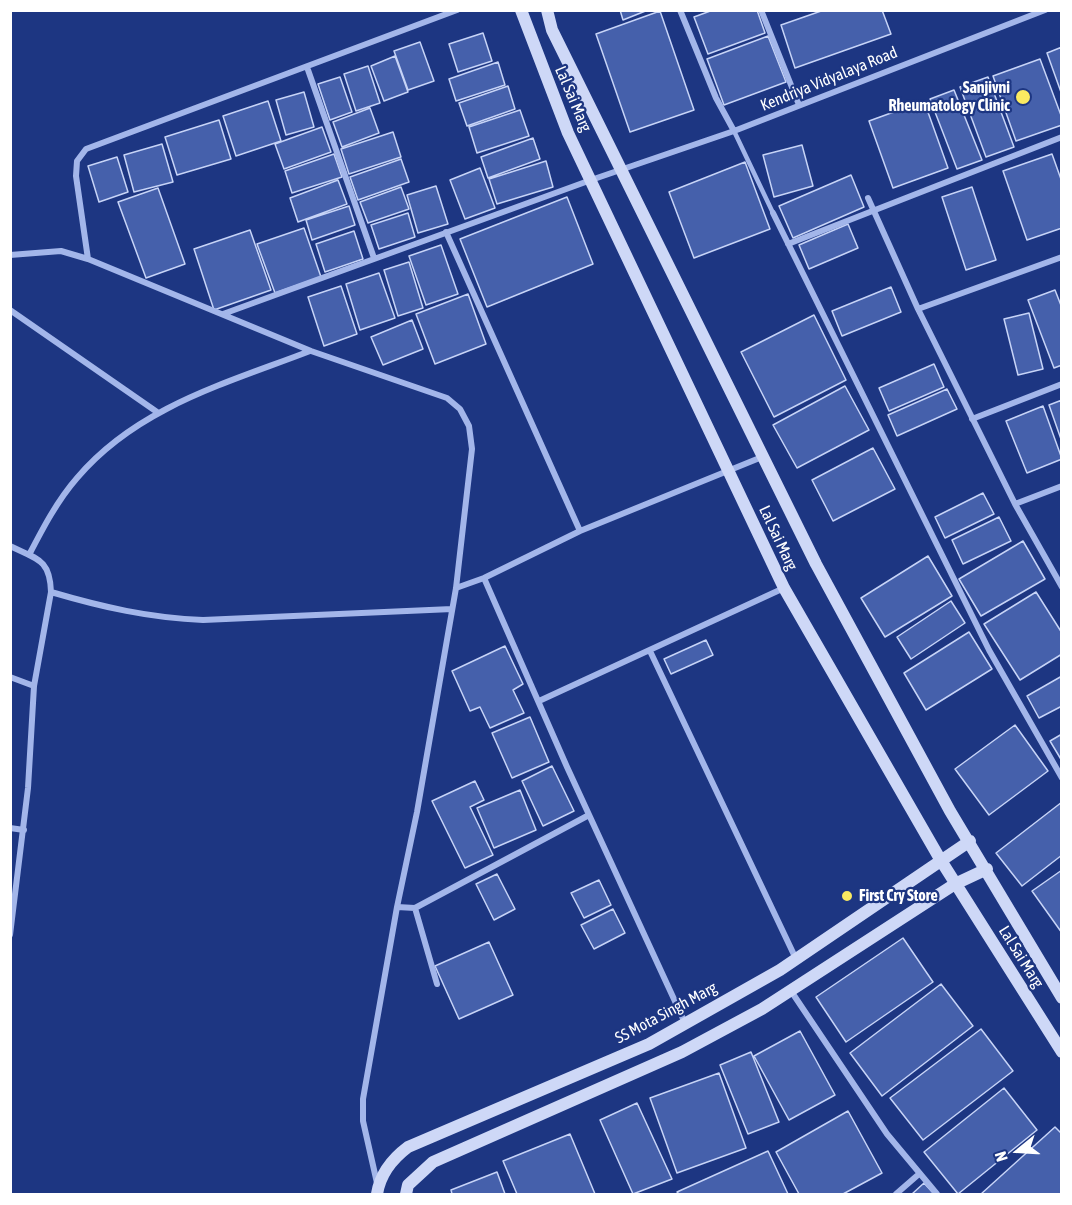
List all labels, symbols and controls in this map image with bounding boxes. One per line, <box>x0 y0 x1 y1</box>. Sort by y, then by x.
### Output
street label: Kendriya Vidyalaya Road <box>758 43 900 115</box>
street label: Lal Sai Marg <box>551 63 595 135</box>
place label: Sanjivni Rheumatology Clinic <box>889 78 1010 116</box>
marker: Sanjivni Rheumatology Clinic <box>1014 88 1032 106</box>
street label: Lal Sai Marg <box>755 503 801 573</box>
place label: First Cry Store <box>859 886 938 906</box>
marker: First Cry Store <box>840 889 854 903</box>
street label: Lal Sai Marg <box>994 922 1048 992</box>
street label: SS Mota Singh Marg <box>612 978 720 1048</box>
north arrow <box>988 1121 1048 1181</box>
text: N <box>991 1149 1011 1164</box>

